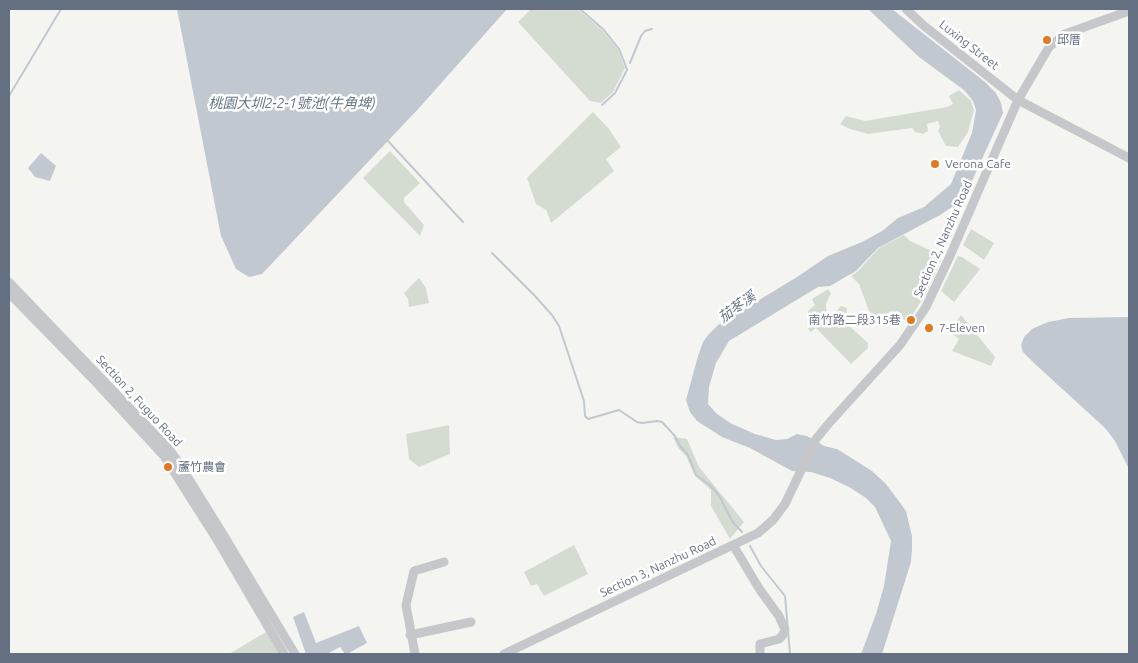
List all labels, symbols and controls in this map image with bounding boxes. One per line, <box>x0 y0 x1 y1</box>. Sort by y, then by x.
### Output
street label: Luxing Street <box>936 17 1002 73</box>
place label: 邱厝 <box>1057 33 1081 47</box>
marker: 邱厝 <box>1041 34 1053 46</box>
water label: 桃園大圳2-2-1號池(牛角埤) <box>209 95 375 111</box>
place label: Verona Cafe <box>945 157 1011 171</box>
marker: Verona Cafe <box>929 158 941 170</box>
street label: Section 2, Nanzhu Road <box>911 178 975 300</box>
water label: 茄苳溪 <box>715 288 759 326</box>
place label: 南竹路二段315巷 <box>809 313 901 327</box>
marker: 南竹路二段315巷 <box>905 314 917 326</box>
place label: 7-Eleven <box>939 321 985 335</box>
marker: 7-Eleven <box>923 322 935 334</box>
street label: Section 2, Fuguo Road <box>93 352 185 450</box>
place label: 蘆竹農會 <box>178 460 226 474</box>
marker: 蘆竹農會 <box>162 461 174 473</box>
street label: Section 3, Nanzhu Road <box>598 534 718 600</box>

